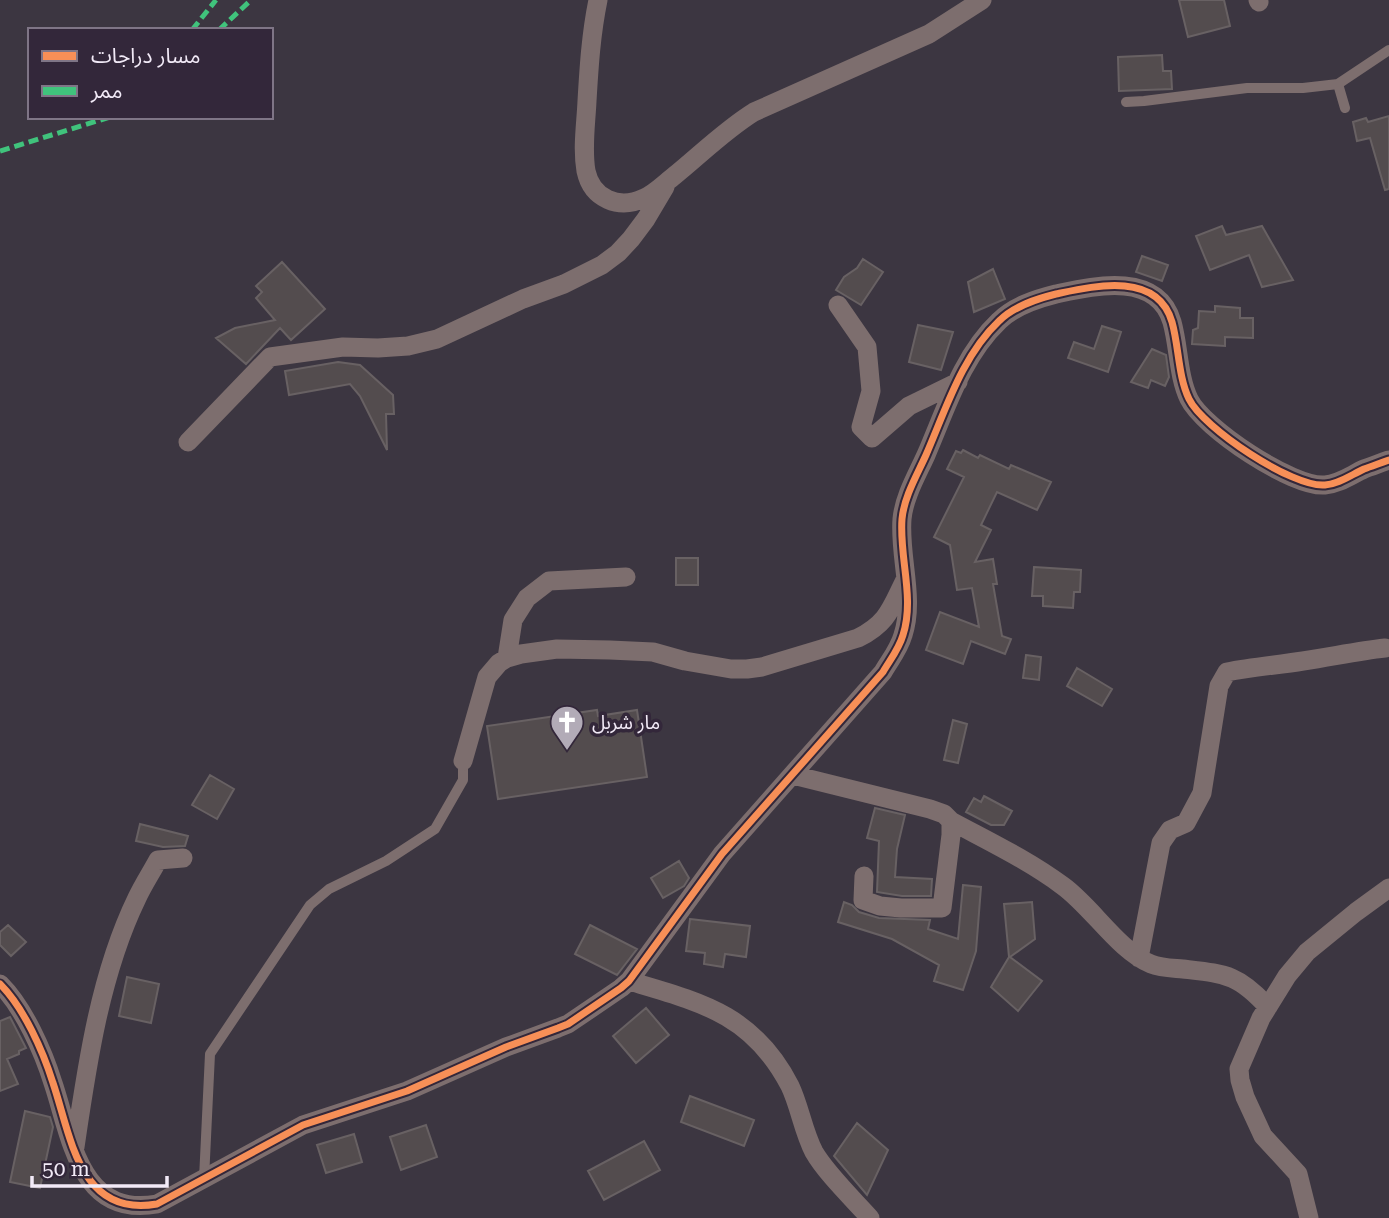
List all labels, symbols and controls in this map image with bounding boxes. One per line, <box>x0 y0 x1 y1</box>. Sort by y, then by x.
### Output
legend <box>28 28 273 119</box>
text: مسار دراجات <box>91 44 201 68</box>
text: ممر <box>90 79 122 103</box>
church icon: مار شربل <box>548 703 586 752</box>
place label: مار شربل <box>592 711 660 734</box>
scale bar <box>32 1144 166 1188</box>
text: 50 m <box>42 1157 90 1181</box>

